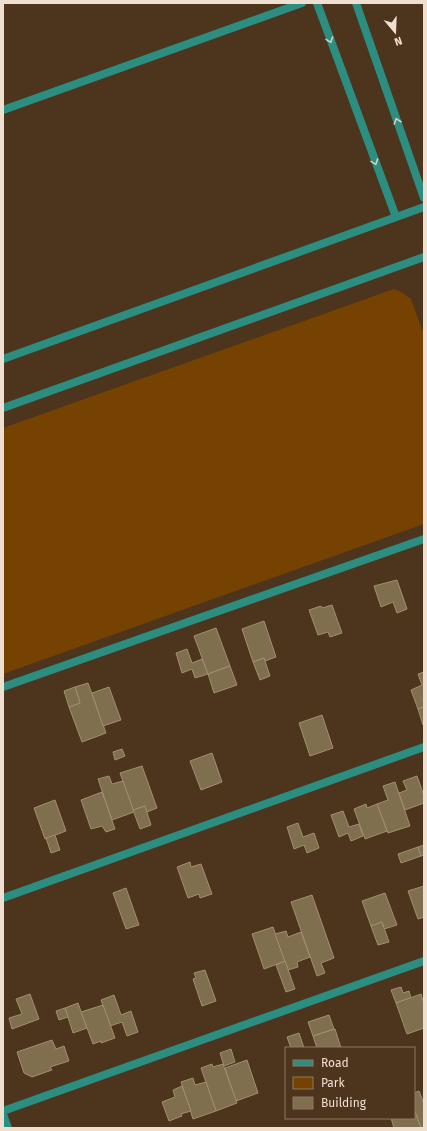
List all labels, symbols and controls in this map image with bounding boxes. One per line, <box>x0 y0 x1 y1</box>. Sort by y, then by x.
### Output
north arrow <box>375 12 415 52</box>
text: N <box>393 34 404 48</box>
one-way arrow <box>326 36 334 43</box>
one-way arrow <box>394 118 402 125</box>
one-way arrow <box>371 158 379 165</box>
legend <box>285 1047 415 1119</box>
text: Road <box>321 1056 349 1070</box>
text: Park <box>321 1076 345 1090</box>
text: Building <box>321 1096 367 1110</box>

